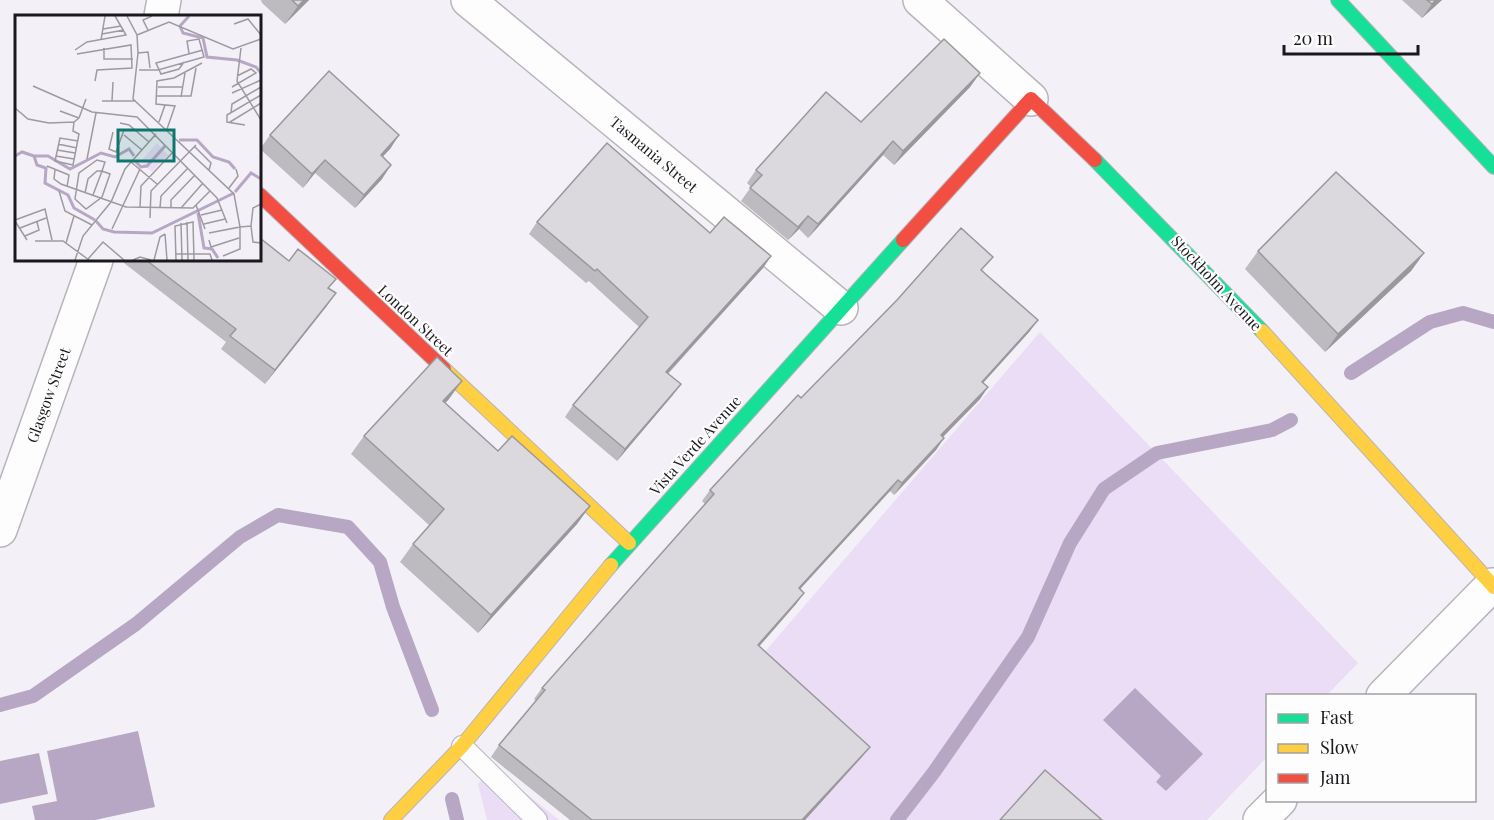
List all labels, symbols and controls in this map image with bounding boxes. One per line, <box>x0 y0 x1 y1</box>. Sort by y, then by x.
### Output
inset map <box>15 15 261 261</box>
scale bar <box>1284 18 1418 56</box>
text: 20 m <box>1293 26 1333 50</box>
street label: Tasmania Street <box>606 111 703 197</box>
street label: Stockholm Avenue <box>1167 231 1267 335</box>
street label: London Street <box>374 280 458 360</box>
street label: Glasgow Street <box>22 344 75 445</box>
street label: Vista Verde Avenue <box>644 391 745 500</box>
legend <box>1266 694 1476 802</box>
text: Fast <box>1320 705 1354 729</box>
text: Slow <box>1320 735 1358 759</box>
text: Jam <box>1319 765 1350 789</box>

